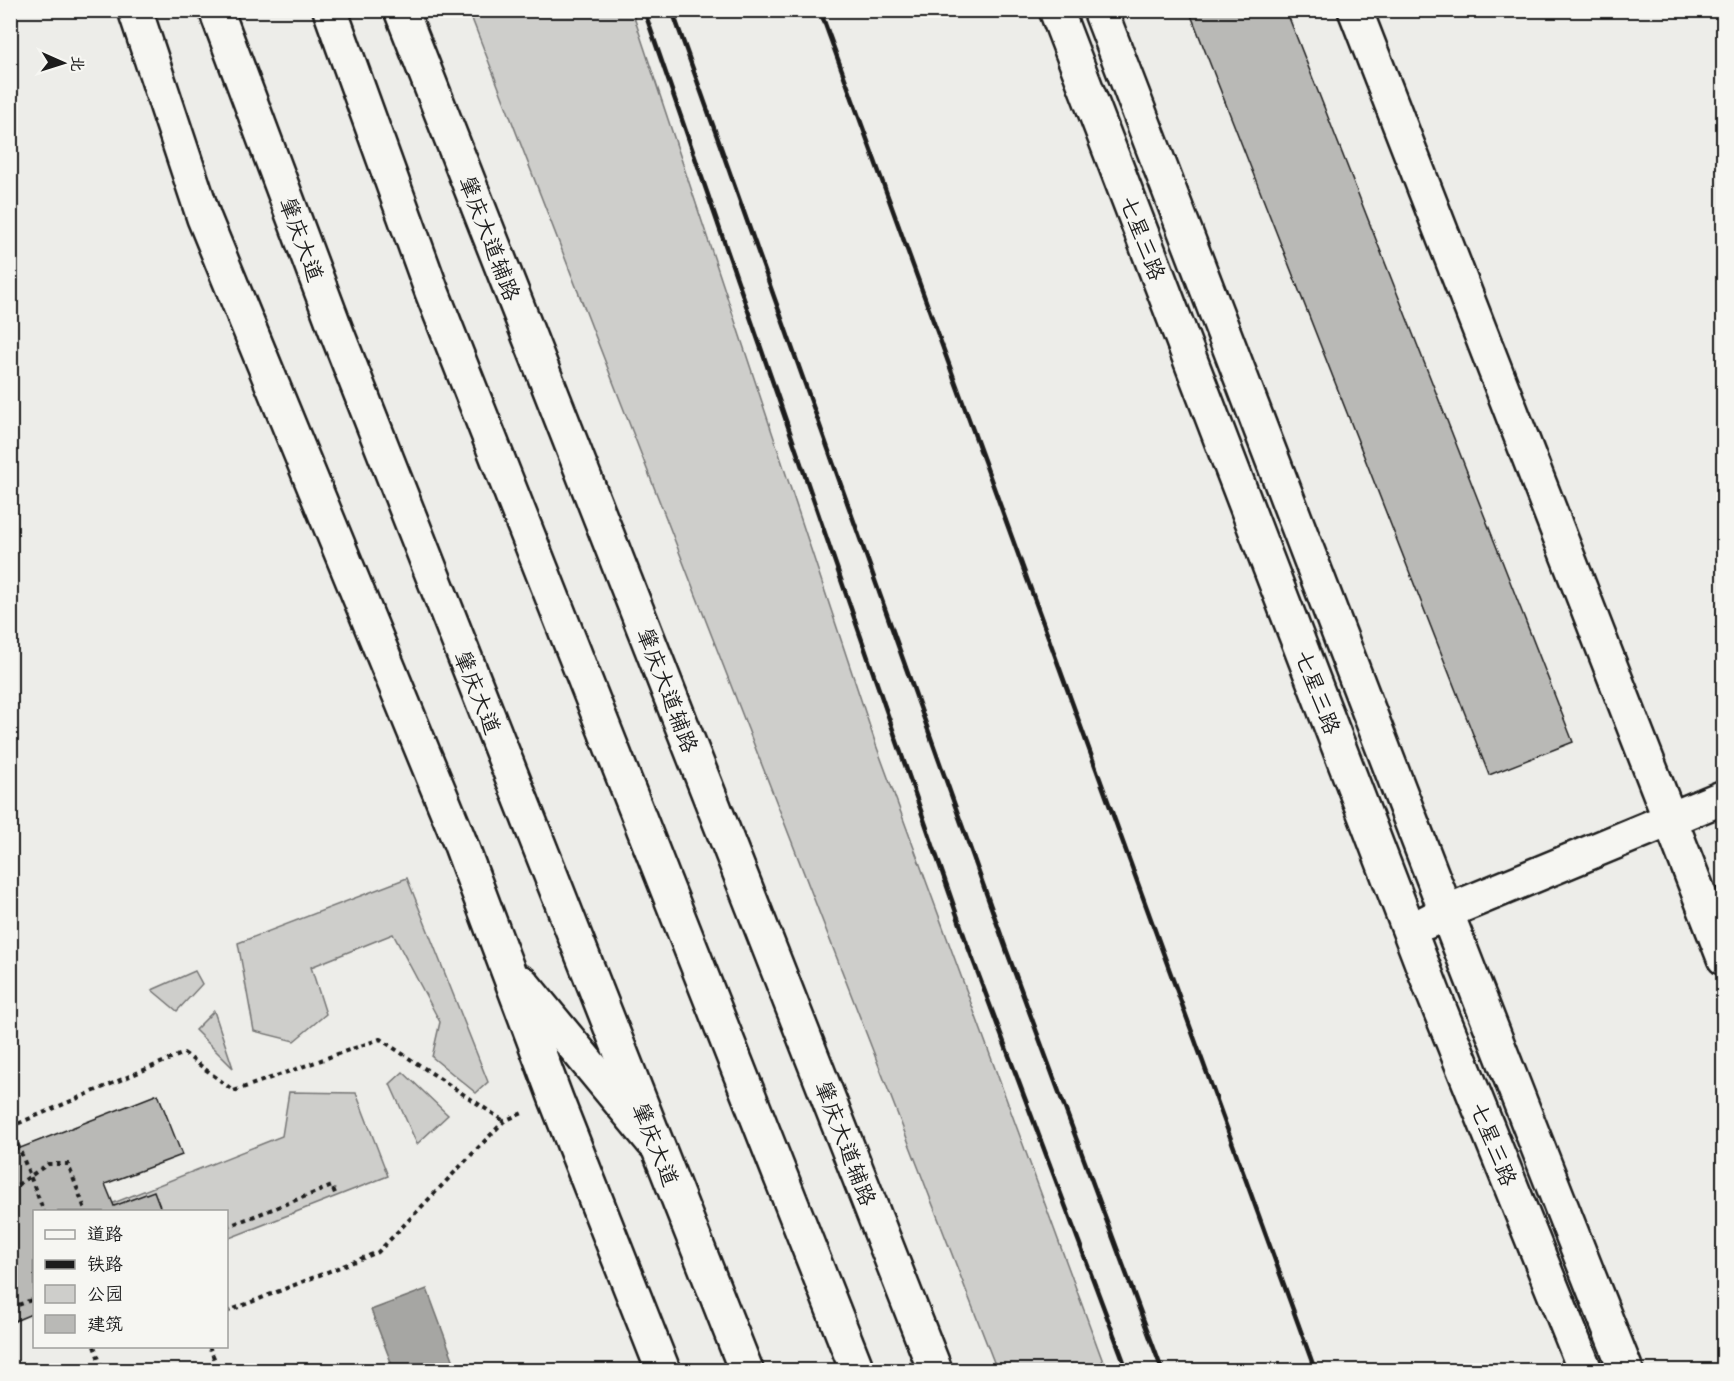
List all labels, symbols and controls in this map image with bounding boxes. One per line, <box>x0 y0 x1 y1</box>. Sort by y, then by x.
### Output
north arrow <box>33 33 93 93</box>
text: 北 <box>66 55 87 72</box>
street label: 肇庆大道辅路 <box>451 172 525 305</box>
street label: 七星三路 <box>1112 193 1170 285</box>
street label: 肇庆大道 <box>272 194 328 286</box>
street label: 肇庆大道辅路 <box>629 624 703 757</box>
street label: 肇庆大道 <box>447 647 506 739</box>
street label: 七星三路 <box>1287 647 1345 739</box>
street label: 肇庆大道辅路 <box>807 1077 881 1210</box>
street label: 肇庆大道 <box>625 1099 684 1191</box>
street label: 七星三路 <box>1463 1099 1522 1191</box>
legend <box>33 1210 228 1348</box>
text: 道路 <box>87 1223 123 1247</box>
text: 铁路 <box>87 1253 123 1277</box>
text: 公园 <box>87 1283 123 1307</box>
text: 建筑 <box>87 1313 123 1337</box>

